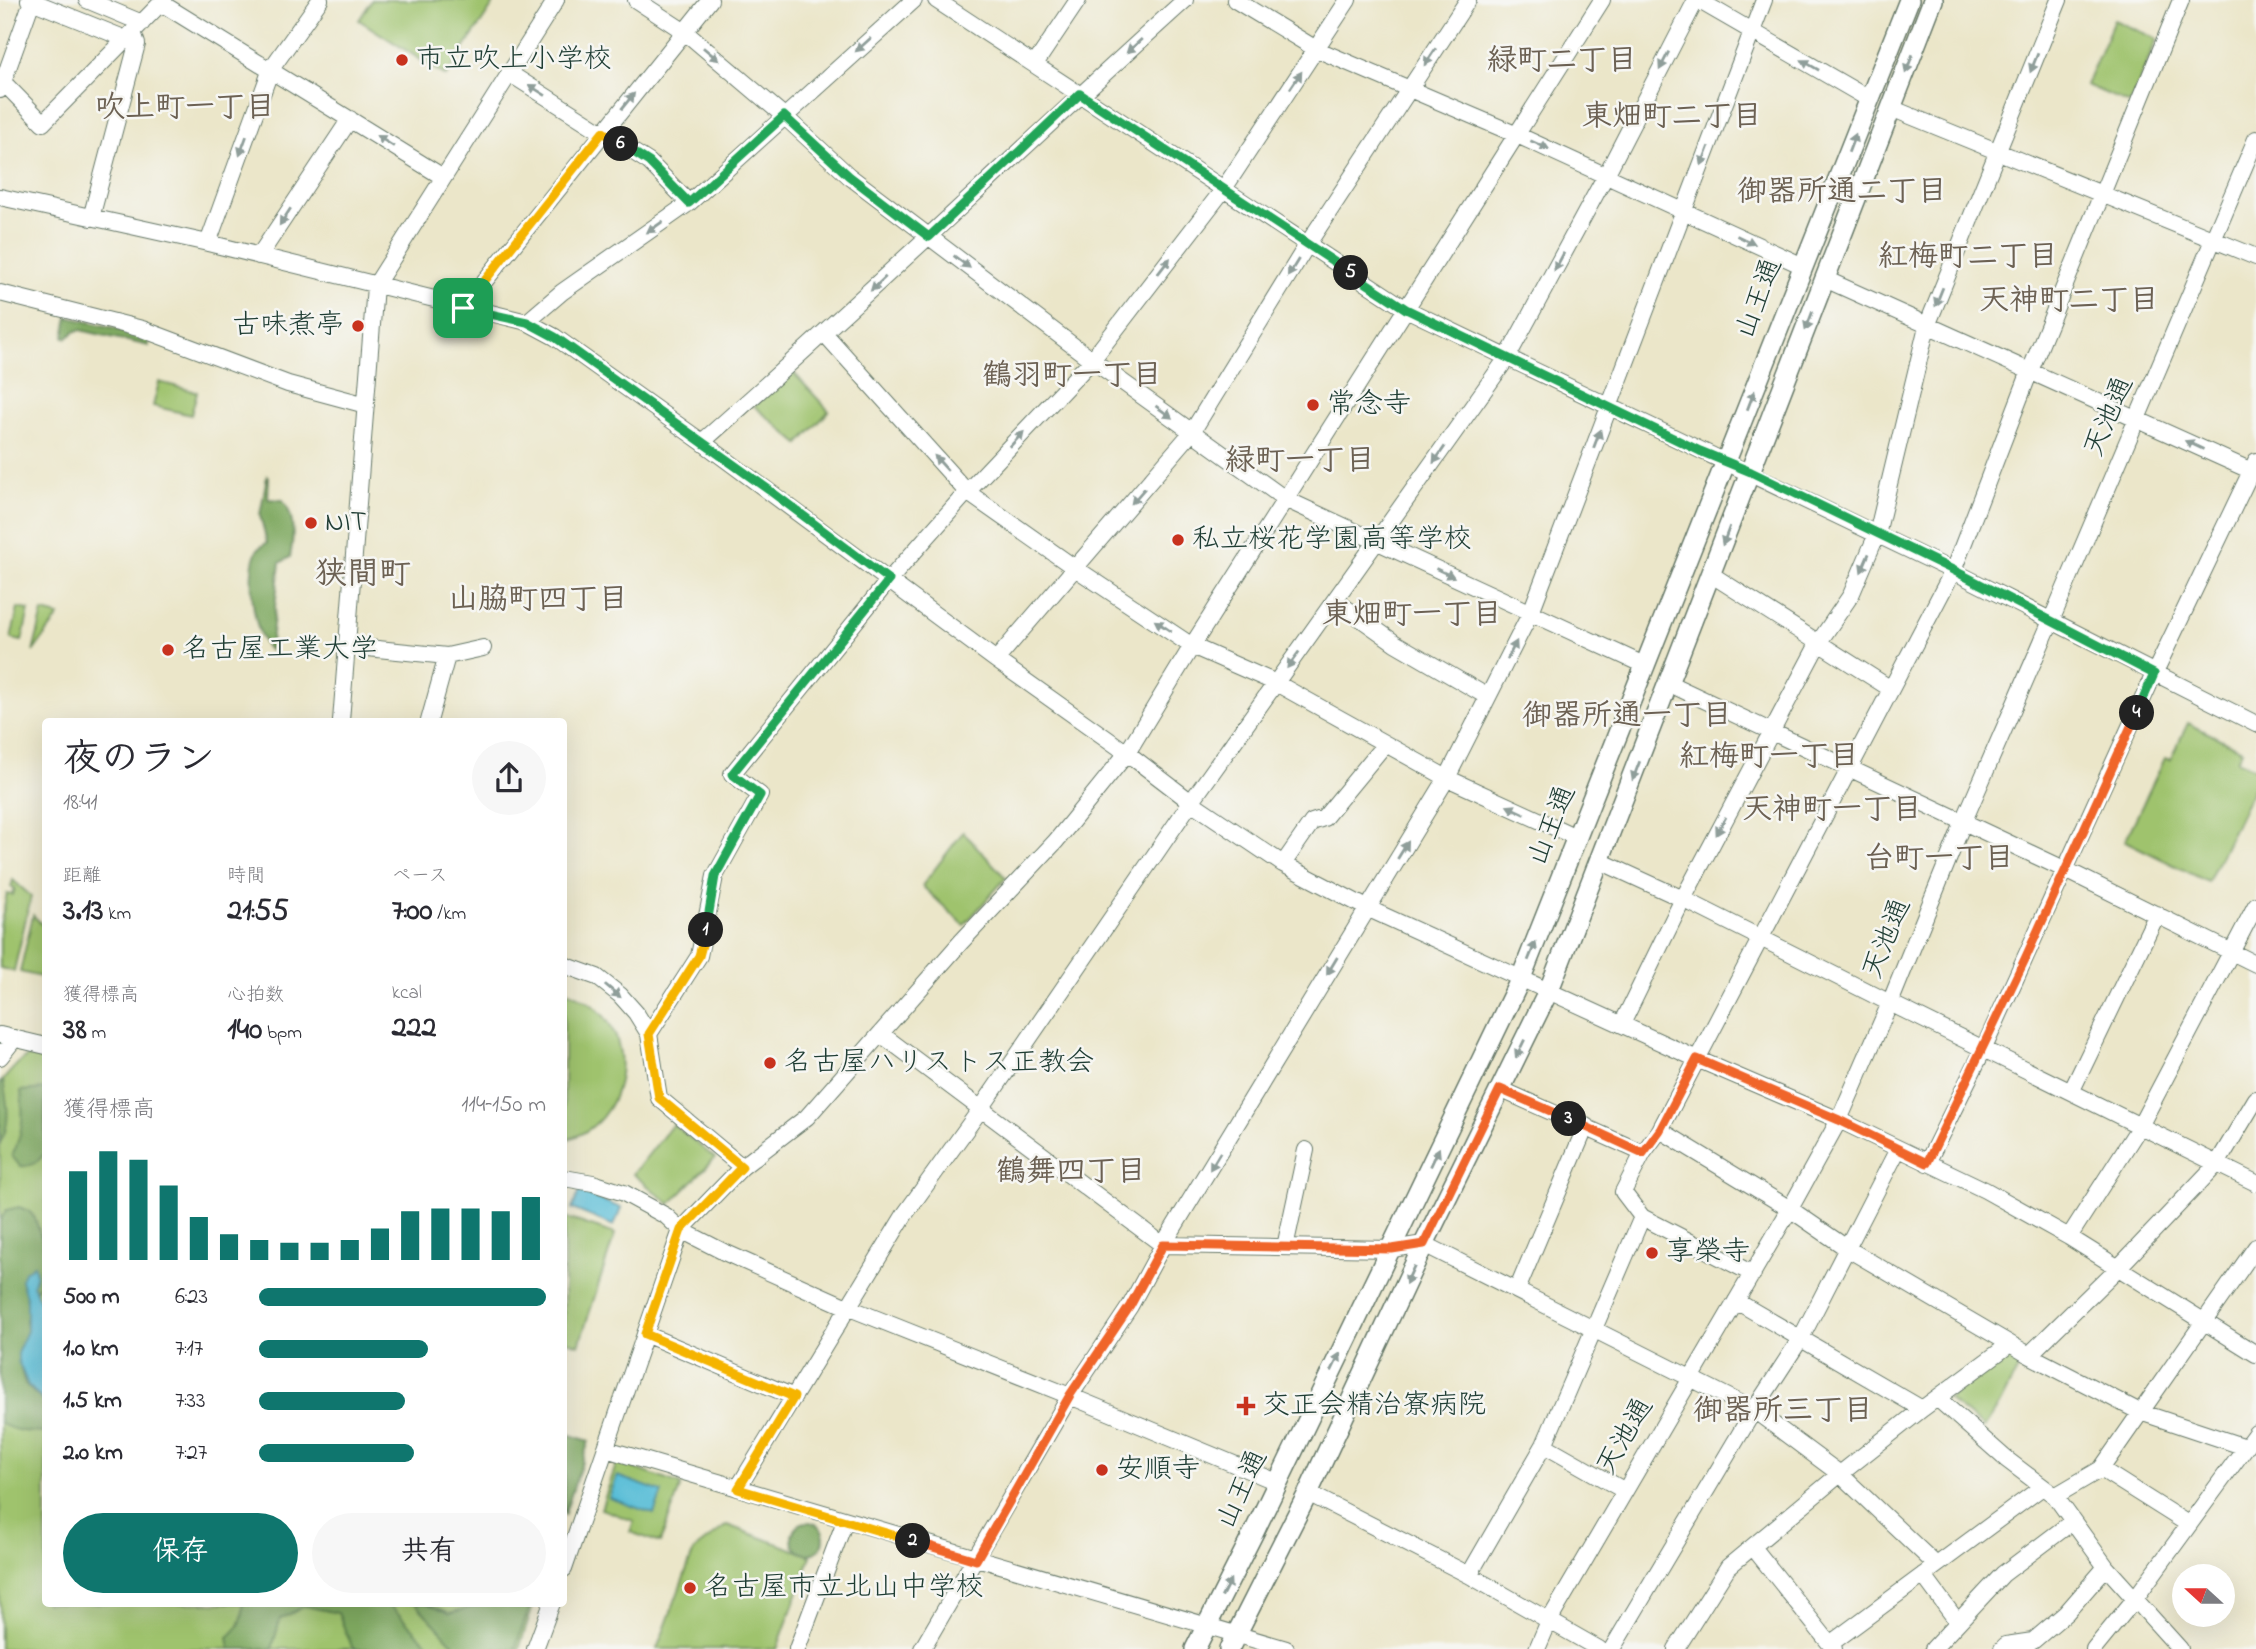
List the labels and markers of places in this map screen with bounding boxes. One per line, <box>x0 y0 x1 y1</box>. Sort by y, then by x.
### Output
place label: 市立吹上小学校 <box>416 40 612 81</box>
marker: 市立吹上小学校 <box>394 52 410 68</box>
pin: 6 <box>604 127 638 162</box>
pin: 5 <box>1334 256 1368 290</box>
pin <box>433 278 493 338</box>
place label: 古味煮亭 <box>232 306 344 347</box>
marker: 古味煮亭 <box>350 318 366 334</box>
place label: 常念寺 <box>1327 385 1411 426</box>
marker: 常念寺 <box>1305 397 1321 413</box>
place label: NIT <box>325 503 367 544</box>
marker: NIT <box>303 515 319 531</box>
place label: 私立桜花学園高等学校 <box>1192 520 1472 561</box>
marker: 私立桜花学園高等学校 <box>1170 532 1186 548</box>
place label: 名古屋工業大学 <box>182 630 378 671</box>
marker: 名古屋工業大学 <box>160 642 176 658</box>
pin: 4 <box>2120 696 2154 730</box>
pin: 1 <box>688 912 724 948</box>
place label: 名古屋ハリストス正教会 <box>784 1043 1094 1084</box>
marker: 名古屋ハリストス正教会 <box>762 1055 778 1071</box>
pin: 3 <box>1552 1102 1586 1136</box>
place label: 享榮寺 <box>1666 1233 1750 1274</box>
marker: 享榮寺 <box>1644 1245 1660 1261</box>
place label: 交正会精治寮病院 <box>1262 1386 1486 1427</box>
marker: 交正会精治寮病院 <box>1236 1396 1256 1416</box>
place label: 安順寺 <box>1116 1450 1200 1491</box>
marker: 安順寺 <box>1094 1462 1110 1478</box>
pin: 2 <box>895 1524 930 1558</box>
place label: 名古屋市立北山中学校 <box>704 1568 984 1609</box>
marker: 名古屋市立北山中学校 <box>682 1580 698 1596</box>

